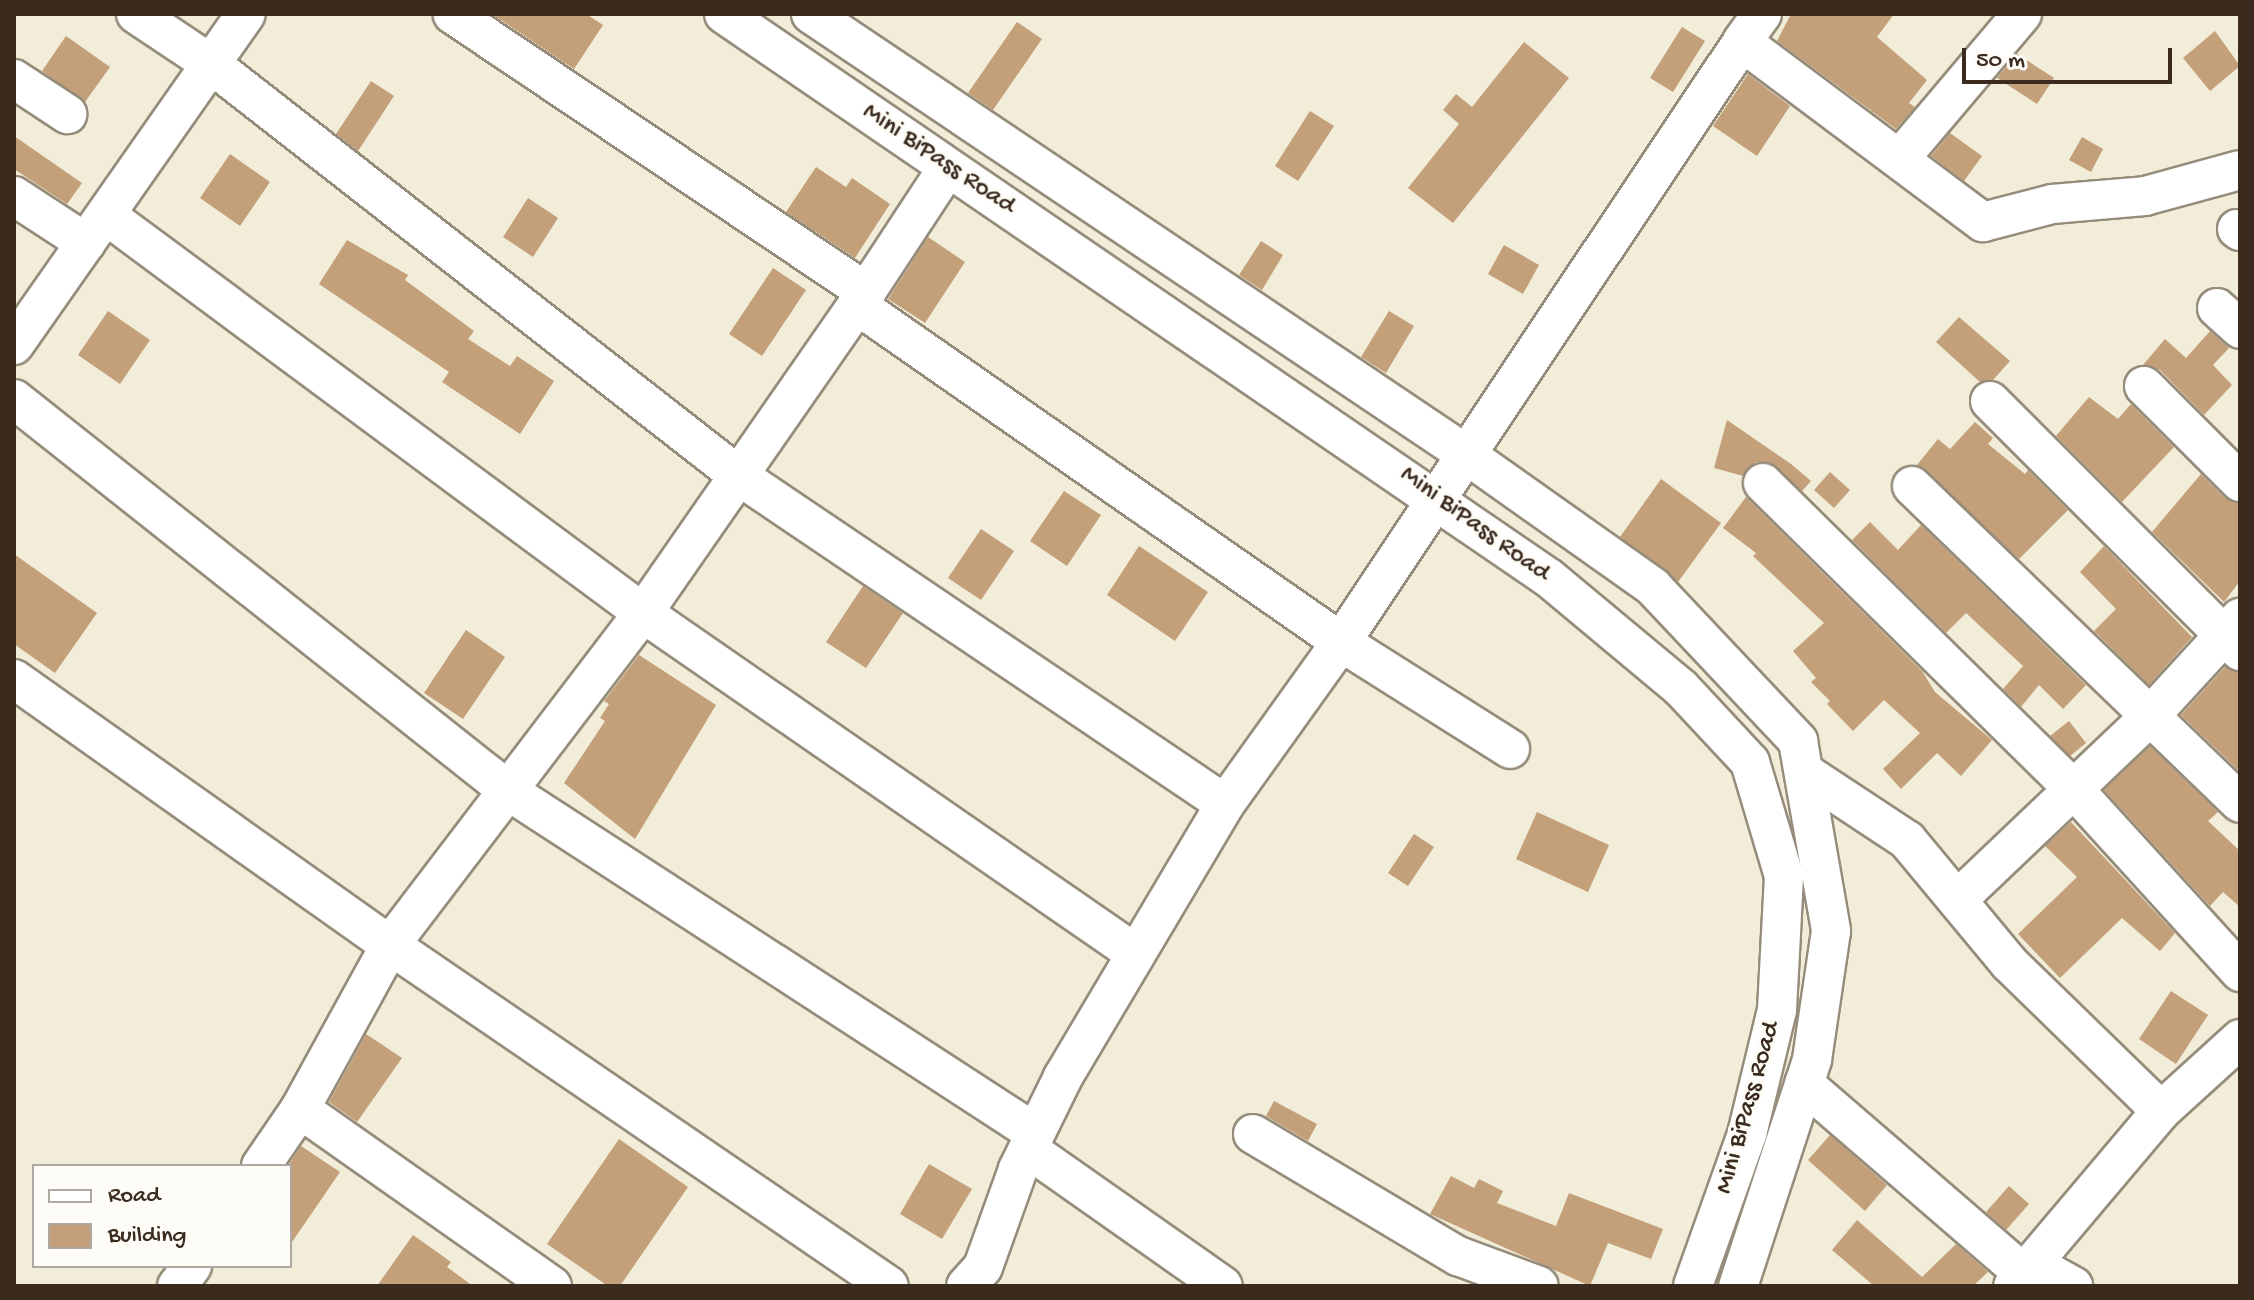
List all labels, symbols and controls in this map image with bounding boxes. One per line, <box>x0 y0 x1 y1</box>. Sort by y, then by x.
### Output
scale bar <box>1966 32 2176 82</box>
text: 50 m <box>1976 47 2025 76</box>
street label: Mini BiPass Road <box>856 97 1020 223</box>
street label: Mini BiPass Road <box>1393 460 1555 590</box>
street label: Mini BiPass Road <box>1710 1018 1788 1198</box>
legend <box>32 1164 292 1268</box>
text: Road <box>108 1182 160 1211</box>
text: Building <box>108 1222 186 1251</box>

